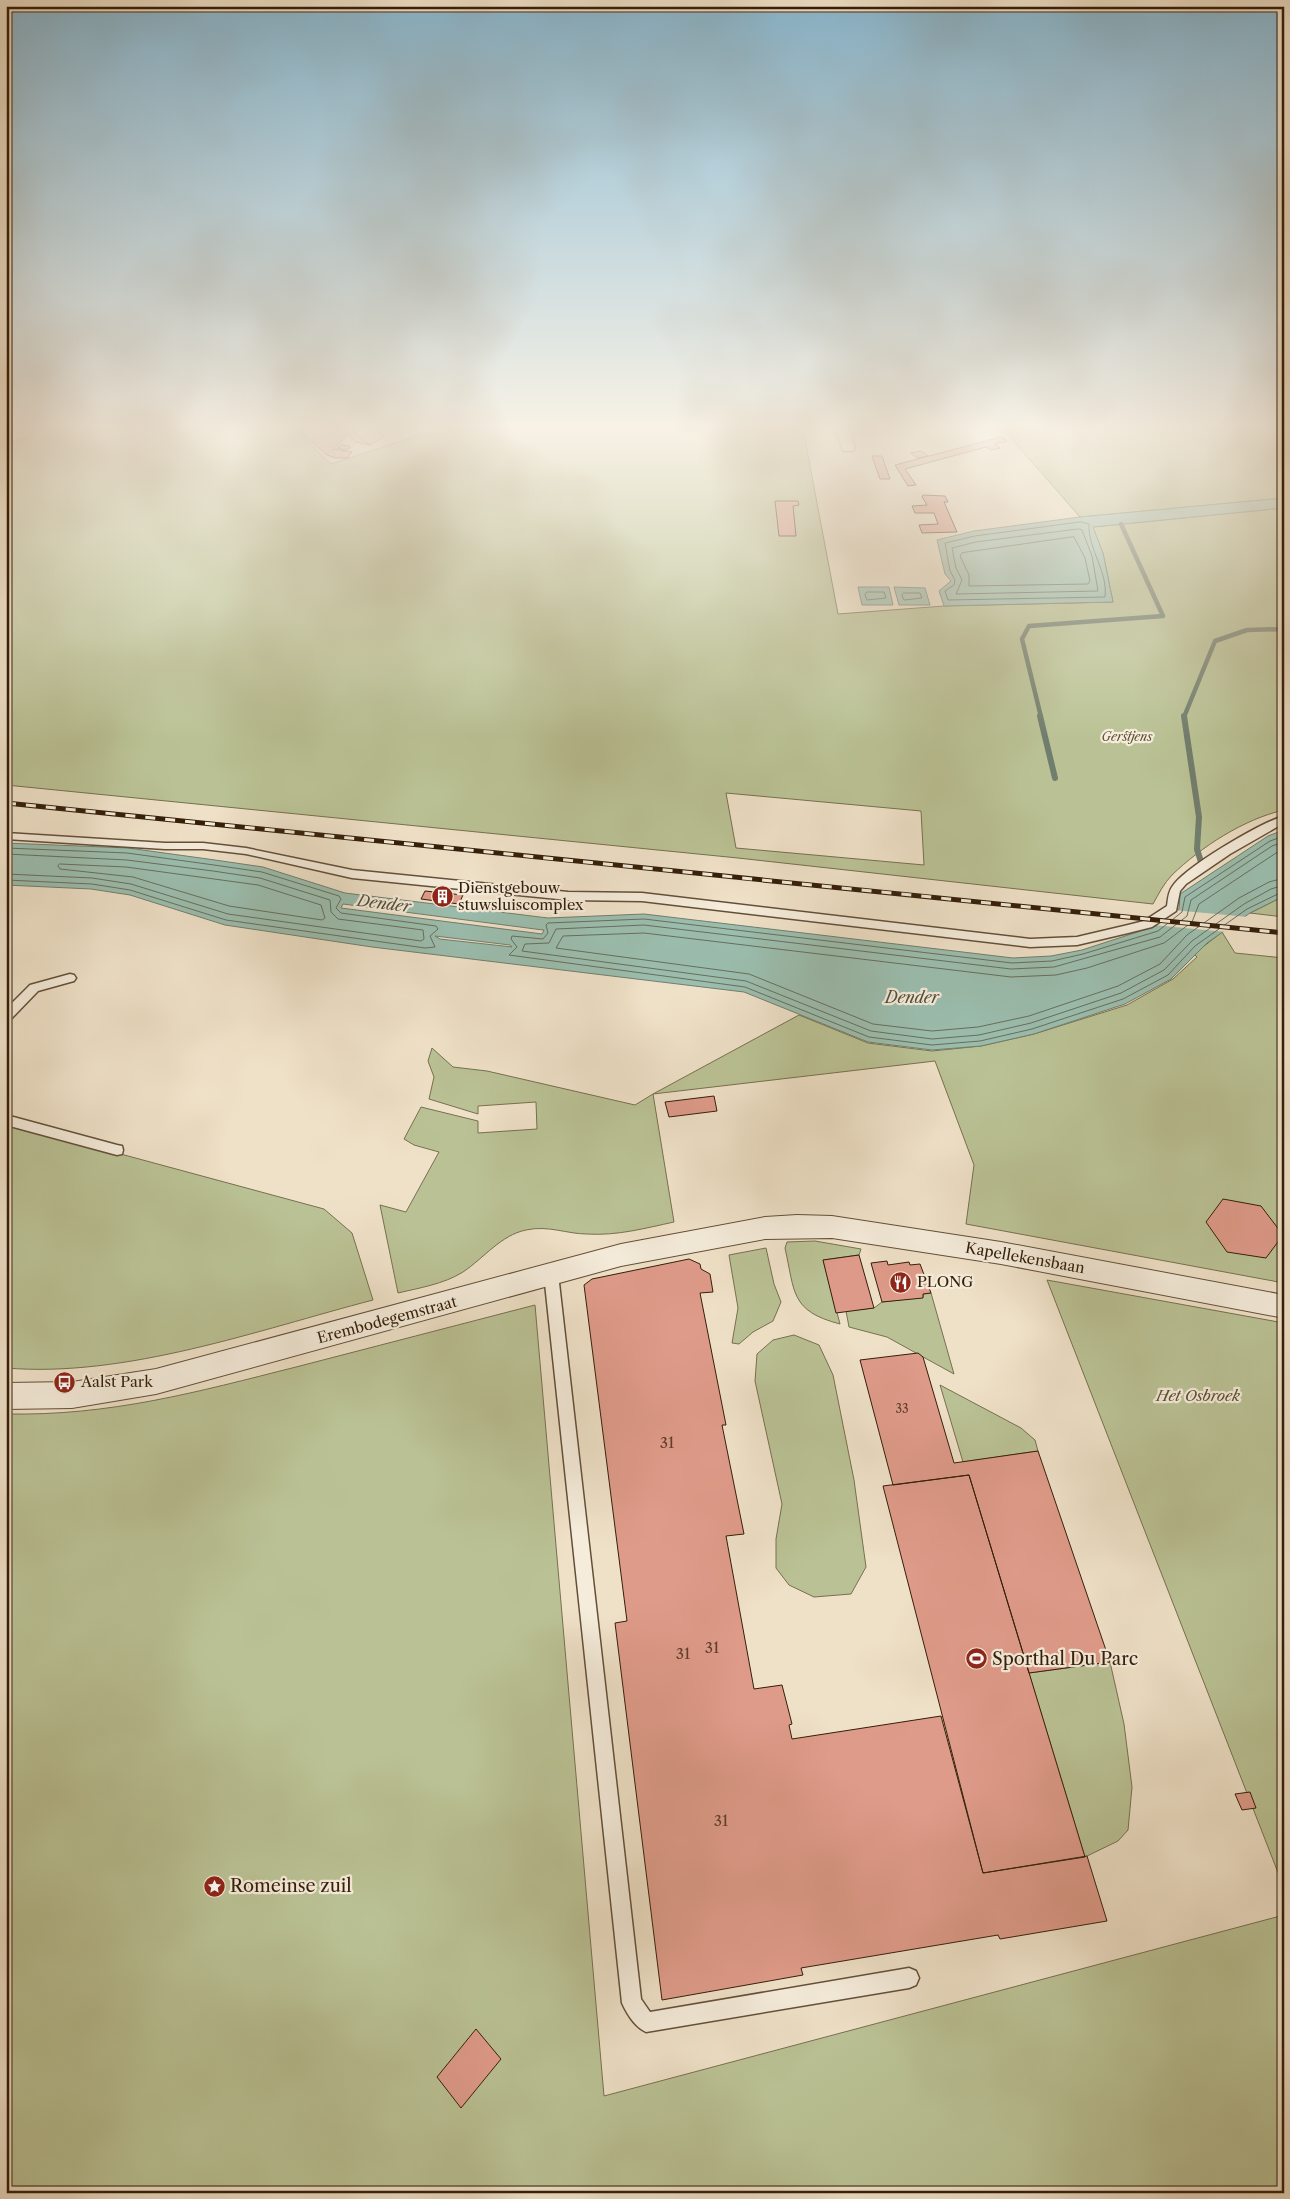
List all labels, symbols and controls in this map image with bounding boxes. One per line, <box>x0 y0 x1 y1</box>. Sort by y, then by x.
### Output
park label: Gerstjens <box>1102 729 1153 744</box>
place label: Dienstgebouw stuwsluiscomplex <box>458 878 584 914</box>
building icon: Dienstgebouw stuwsluiscomplex <box>430 885 454 909</box>
water label: Dender <box>354 890 414 916</box>
water label: Dender <box>883 987 941 1007</box>
street label: Kapellekensbaan <box>964 1238 1087 1277</box>
restaurant icon: PLONG <box>889 1270 913 1294</box>
place label: PLONG <box>917 1272 973 1291</box>
street label: Erembodegemstraat <box>315 1292 460 1347</box>
bus stop icon: Aalst Park <box>53 1370 77 1394</box>
place label: Aalst Park <box>80 1372 154 1391</box>
park label: Het Osbroek <box>1155 1386 1240 1405</box>
house number: 33 <box>895 1401 909 1416</box>
house number: 31 <box>660 1433 675 1452</box>
house number: 31 <box>705 1638 720 1657</box>
house number: 31 <box>676 1644 691 1663</box>
sports icon: Sporthal Du Parc <box>964 1647 988 1671</box>
place label: Sporthal Du Parc <box>992 1648 1138 1670</box>
house number: 31 <box>714 1811 729 1830</box>
place icon: Romeinse zuil <box>202 1874 226 1898</box>
place label: Romeinse zuil <box>230 1875 352 1897</box>

